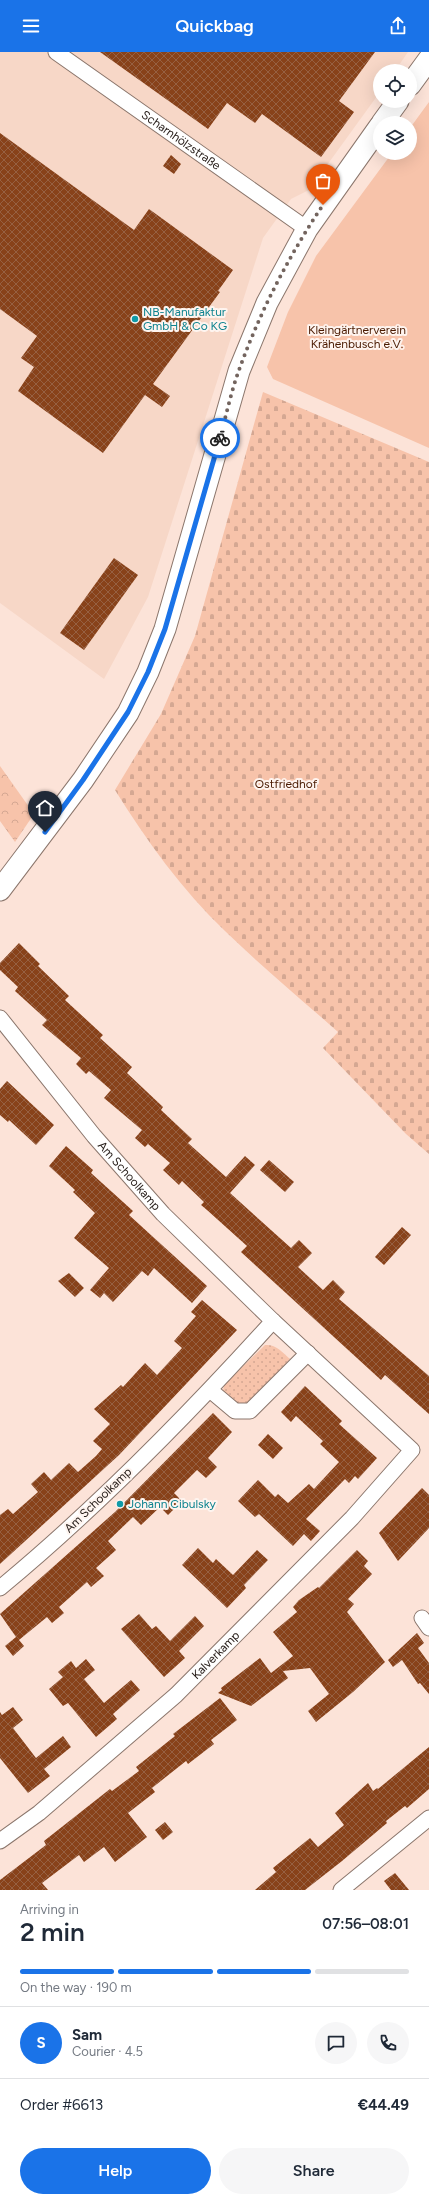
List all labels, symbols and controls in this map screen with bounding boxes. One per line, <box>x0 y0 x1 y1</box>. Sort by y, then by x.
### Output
icon: menu <box>20 15 42 37</box>
text: Quickbag <box>175 15 254 37</box>
icon: share <box>387 15 409 37</box>
map controls <box>373 64 417 160</box>
button: locate <box>373 64 417 108</box>
street label: Scharnhölzstraße <box>139 108 224 173</box>
button: layers <box>373 116 417 160</box>
pin <box>306 164 340 205</box>
icon: bag <box>312 170 334 192</box>
place label: NB-Manufaktur GmbH & Co KG <box>143 305 227 333</box>
marker: NB-Manufaktur GmbH & Co KG <box>130 314 140 324</box>
park label: Kleingärtnerverein Krähenbusch e.V. <box>308 323 406 351</box>
courier <box>200 418 240 458</box>
icon: bike <box>209 427 231 449</box>
park label: Ostfriedhof <box>255 777 318 791</box>
pin <box>28 791 62 832</box>
icon: home <box>34 797 56 819</box>
street label: Am Schoolkamp <box>95 1138 163 1213</box>
street label: Am Schoolkamp <box>62 1465 134 1535</box>
place label: Johann Cibulsky <box>128 1497 217 1511</box>
marker: Johann Cibulsky <box>115 1499 125 1509</box>
street label: Kalverkamp <box>189 1628 242 1682</box>
text: Arriving in <box>20 1902 79 1917</box>
text: 07:56–08:01 <box>322 1915 409 1933</box>
text: 2 min <box>20 1916 85 1948</box>
text: On the way · 190 m <box>20 1980 132 1995</box>
button: chat <box>315 2022 357 2064</box>
button: phone <box>367 2022 409 2064</box>
text: Sam <box>72 2026 102 2044</box>
text: S <box>36 2034 46 2052</box>
text: Courier · 4.5 <box>72 2044 143 2059</box>
text: Order #6613 <box>20 2096 103 2114</box>
text: €44.49 <box>358 2096 409 2114</box>
button: Help <box>20 2148 211 2194</box>
button: Share <box>219 2148 409 2194</box>

